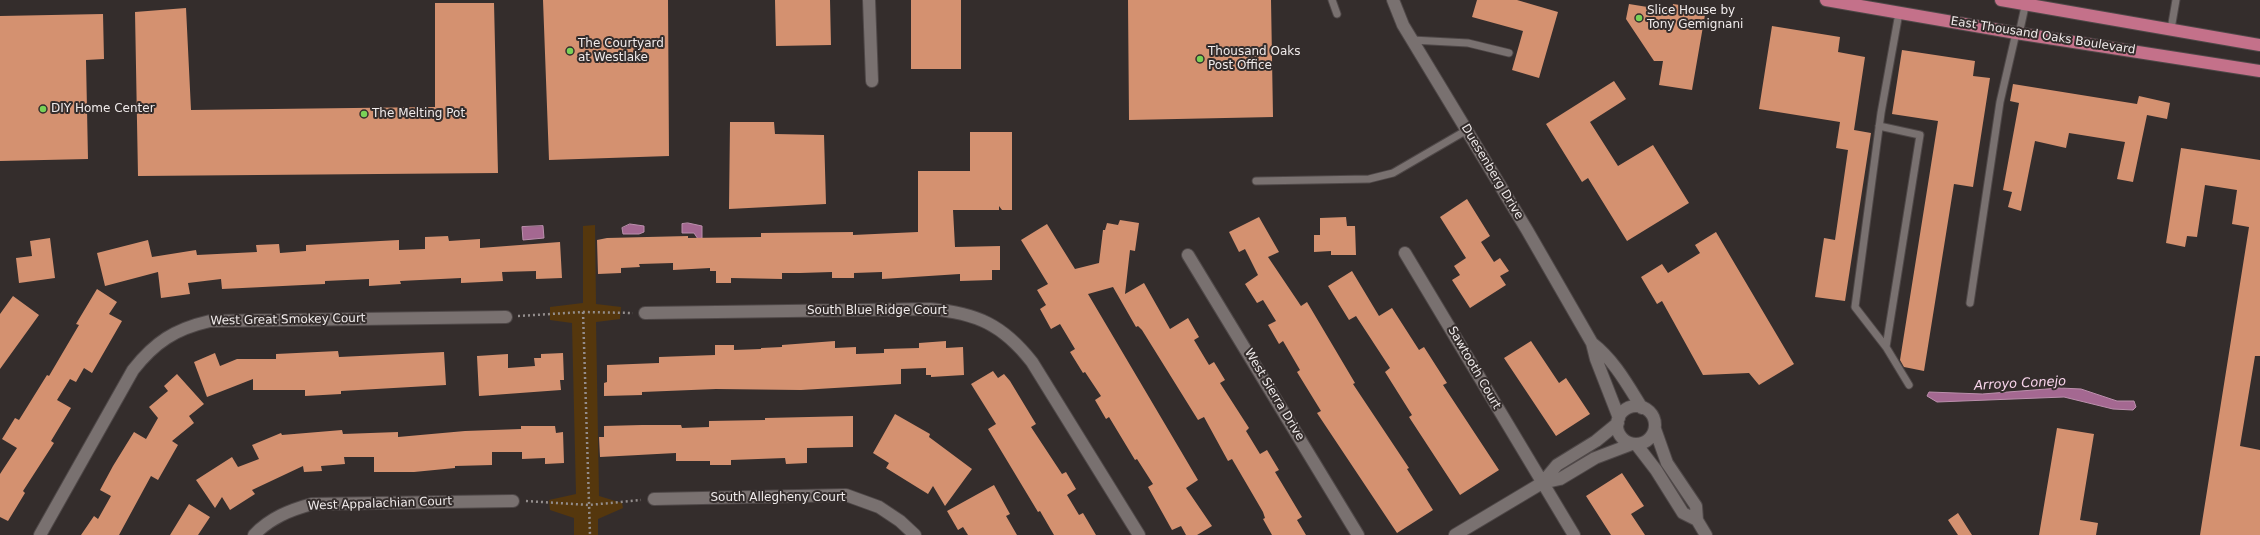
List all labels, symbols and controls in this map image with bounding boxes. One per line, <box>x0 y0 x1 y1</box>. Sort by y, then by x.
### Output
place label: Slice House by Tony Gemignani <box>1647 4 1743 32</box>
marker: Slice House by Tony Gemignani <box>1634 13 1644 23</box>
street label: East Thousand Oaks Boulevard <box>1950 14 2136 58</box>
place label: The Courtyard at Westlake <box>578 37 664 65</box>
place label: Thousand Oaks Post Office <box>1208 45 1301 73</box>
marker: The Courtyard at Westlake <box>565 46 575 56</box>
marker: Thousand Oaks Post Office <box>1195 54 1205 64</box>
place label: DIY Home Center <box>51 102 155 116</box>
marker: DIY Home Center <box>38 104 48 114</box>
place label: The Melting Pot <box>372 107 465 121</box>
marker: The Melting Pot <box>359 109 369 119</box>
street label: Duesenberg Drive <box>1458 122 1526 222</box>
street label: South Blue Ridge Court <box>807 304 947 318</box>
street label: West Great Smokey Court <box>210 311 366 329</box>
street label: Sawtooth Court <box>1444 324 1504 412</box>
street label: West Sierra Drive <box>1241 347 1307 443</box>
water label: Arroyo Conejo <box>1974 374 2066 394</box>
street label: South Allegheny Court <box>710 491 846 505</box>
street label: West Appalachian Court <box>308 494 452 514</box>

